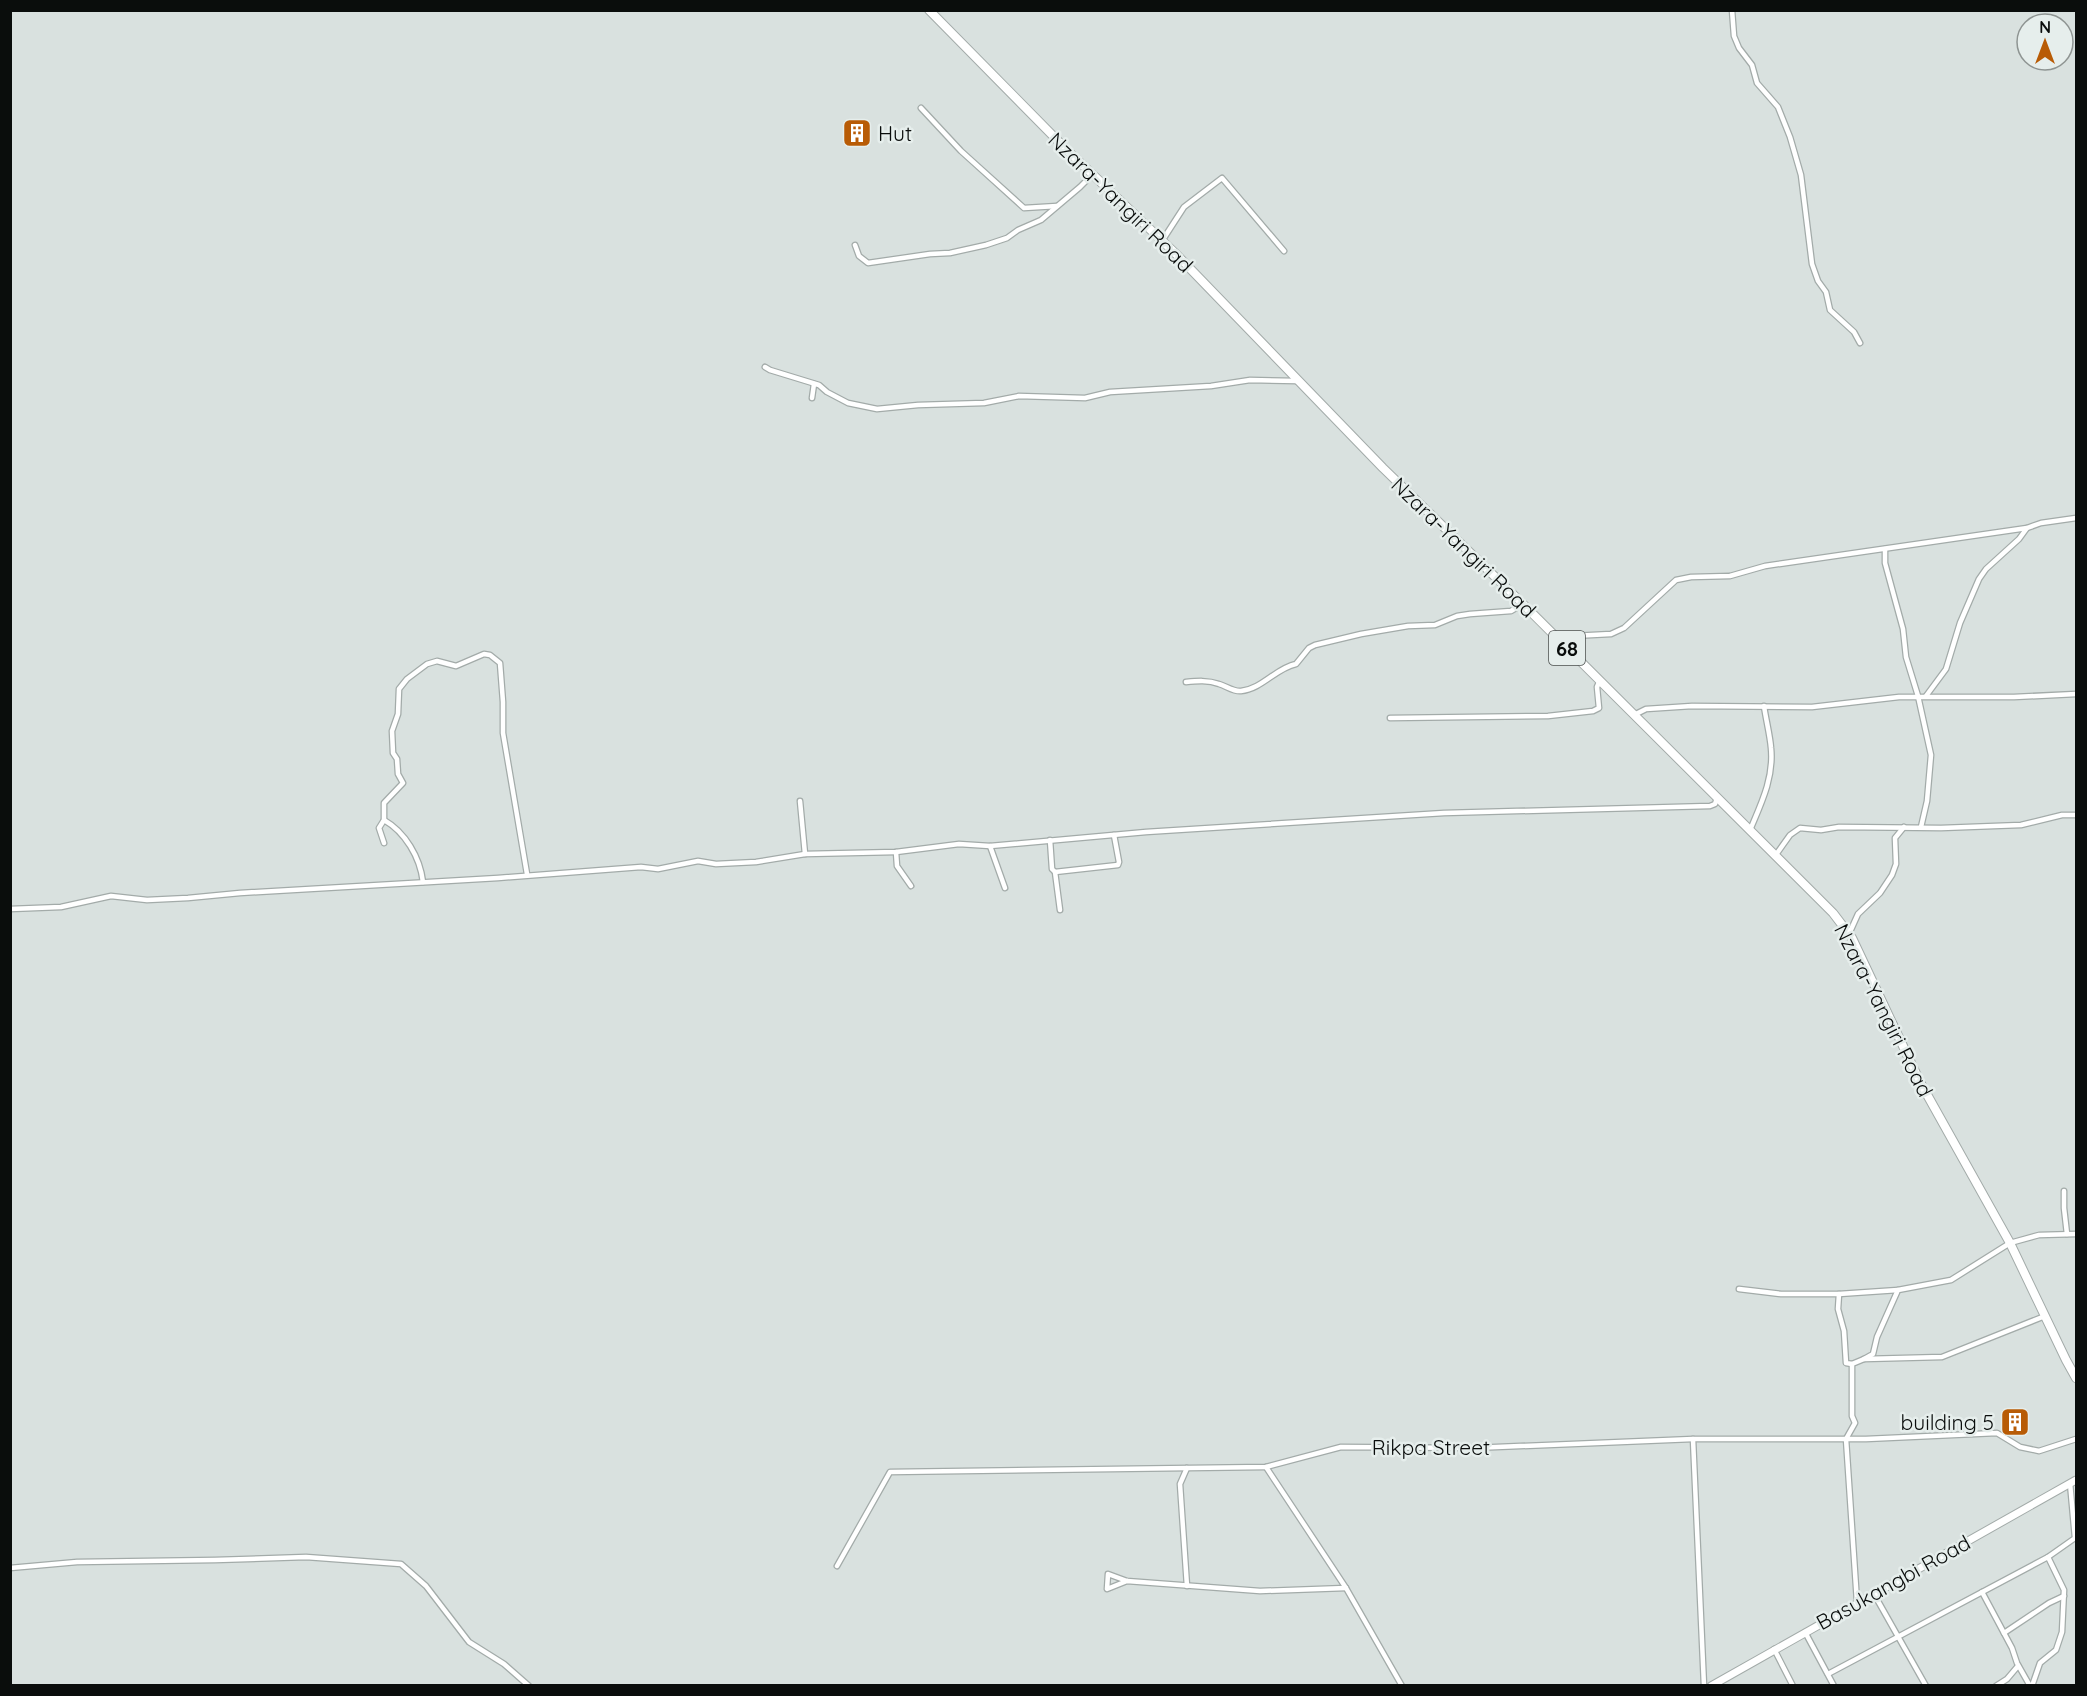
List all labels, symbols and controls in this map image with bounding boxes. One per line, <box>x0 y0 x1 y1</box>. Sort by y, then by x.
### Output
north arrow <box>2015 12 2075 72</box>
text: N <box>2039 17 2051 37</box>
building icon: Hut <box>841 117 873 149</box>
place label: Hut <box>878 120 912 146</box>
street label: Nzara-Yangiri Road <box>1043 126 1199 278</box>
street label: Nzara-Yangiri Road <box>1386 471 1542 623</box>
road number: 68 <box>1549 631 1585 665</box>
street label: Nzara-Yangiri Road <box>1829 919 1939 1101</box>
building icon: building 5 <box>1999 1406 2031 1438</box>
place label: building 5 <box>1901 1409 1994 1435</box>
street label: Rikpa Street <box>1372 1434 1490 1460</box>
street label: Basukangbi Road <box>1811 1529 1975 1635</box>

